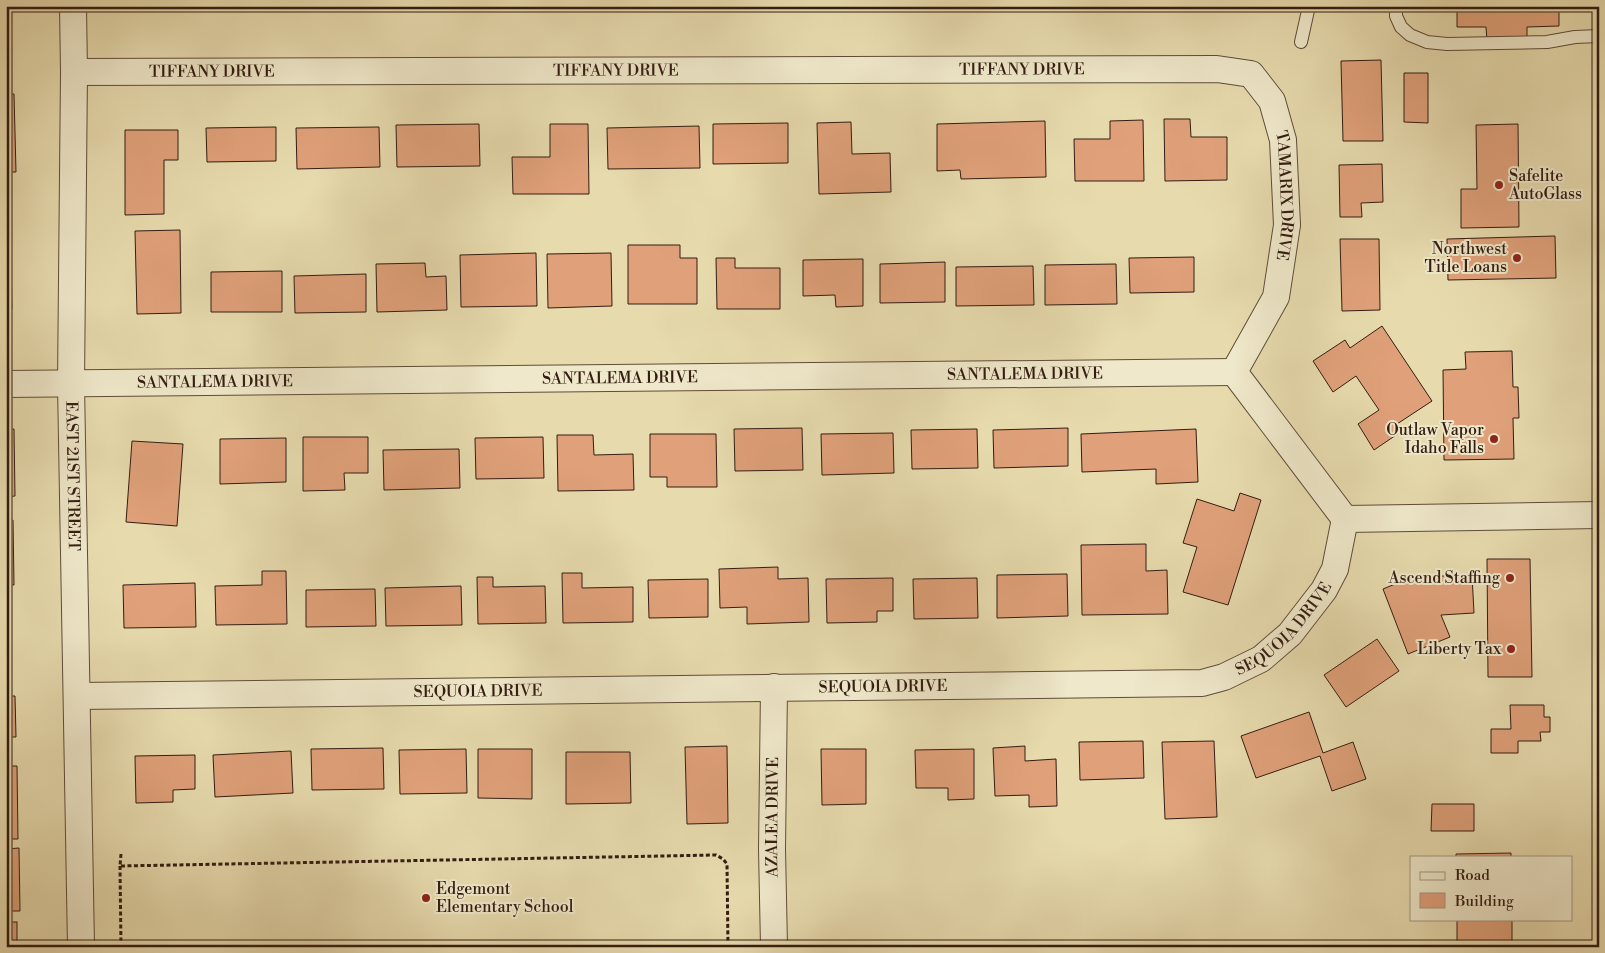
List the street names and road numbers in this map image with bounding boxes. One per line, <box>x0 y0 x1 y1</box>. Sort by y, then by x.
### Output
street label: TIFFANY DRIVE <box>959 59 1085 80</box>
street label: TIFFANY DRIVE <box>553 60 679 81</box>
street label: TIFFANY DRIVE <box>149 61 275 82</box>
street label: TAMARIX DRIVE <box>1271 128 1297 262</box>
street label: SANTALEMA DRIVE <box>947 363 1103 385</box>
street label: SANTALEMA DRIVE <box>542 367 698 389</box>
street label: SANTALEMA DRIVE <box>137 371 293 393</box>
street label: EAST 21ST STREET <box>61 401 84 551</box>
street label: SEQUOIA DRIVE <box>1232 579 1336 680</box>
street label: SEQUOIA DRIVE <box>818 676 948 697</box>
street label: SEQUOIA DRIVE <box>413 681 543 702</box>
street label: AZALEA DRIVE <box>762 757 783 878</box>

